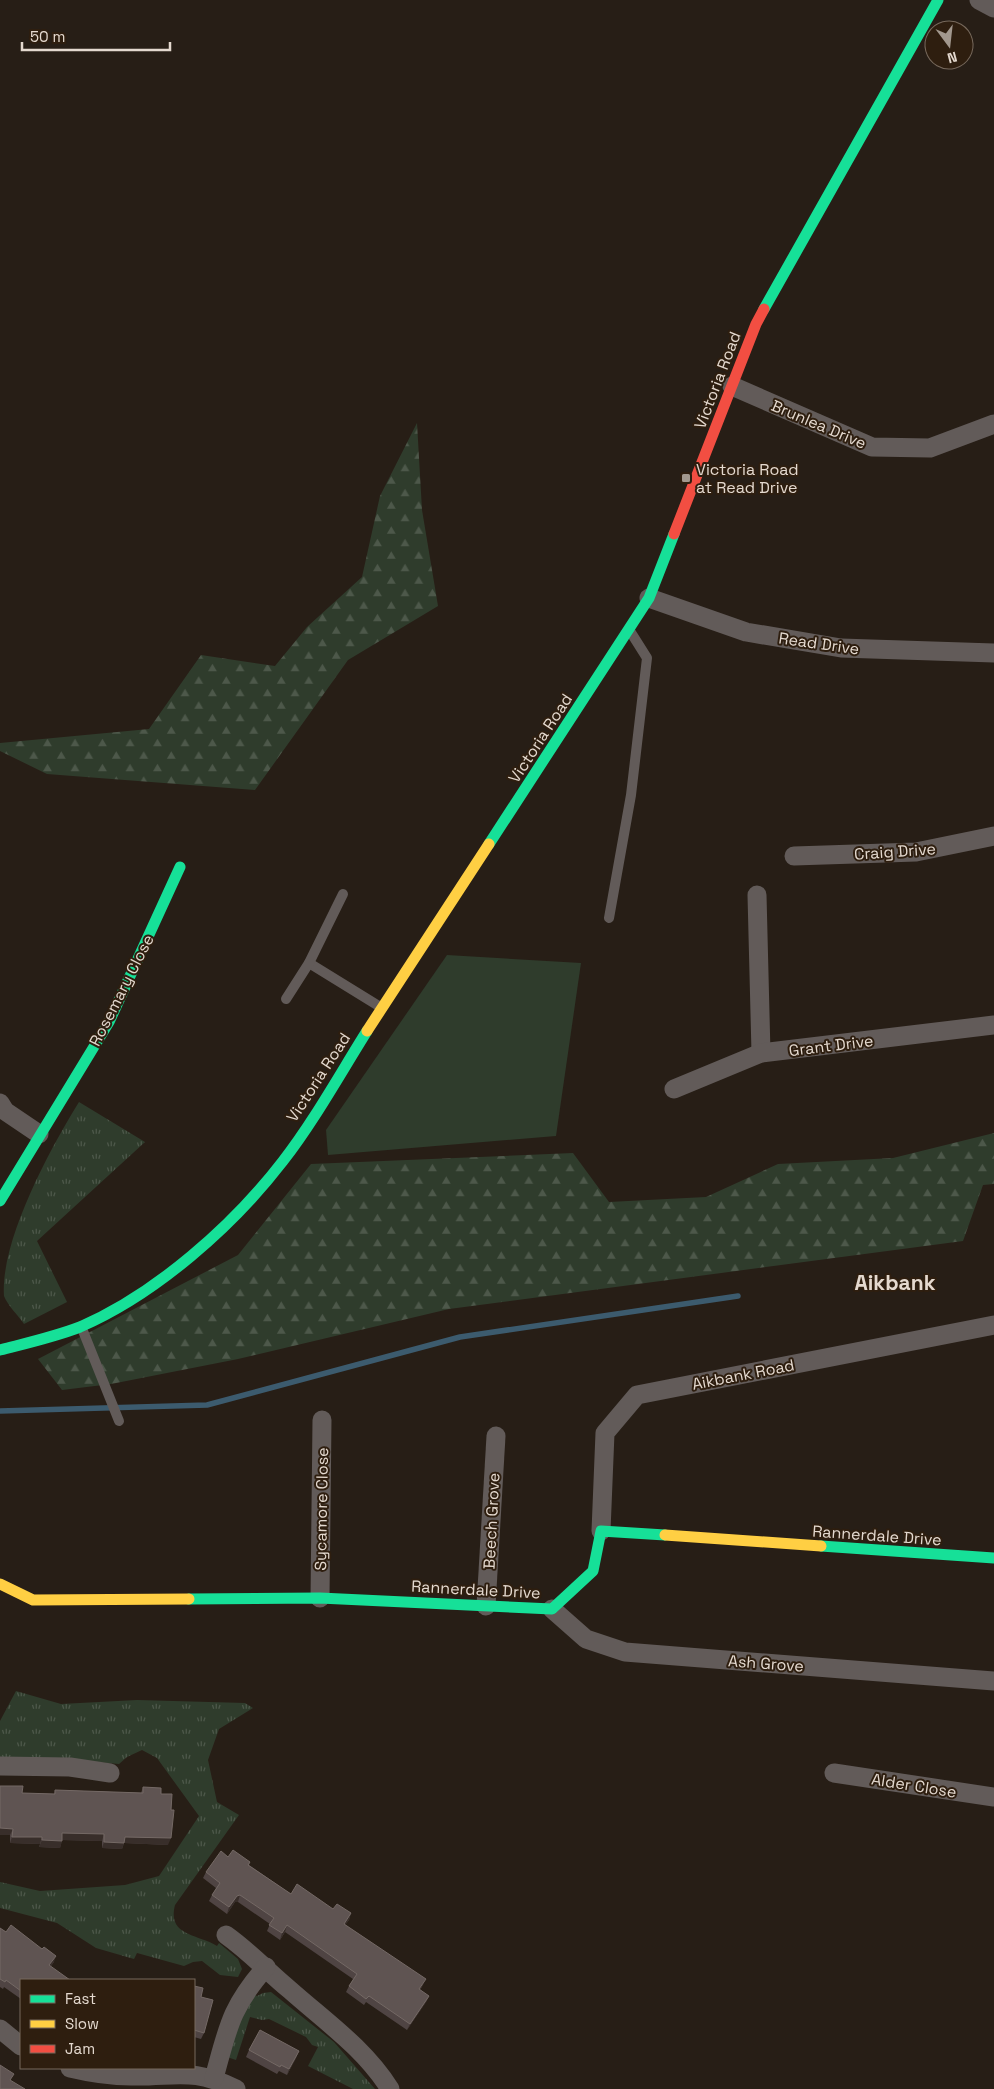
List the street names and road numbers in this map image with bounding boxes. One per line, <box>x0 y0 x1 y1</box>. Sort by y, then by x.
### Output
street label: Victoria Road <box>689 329 746 432</box>
street label: Brunlea Drive <box>768 395 870 454</box>
street label: Read Drive <box>777 627 861 660</box>
street label: Victoria Road <box>504 690 577 787</box>
street label: Craig Drive <box>853 838 937 865</box>
street label: Rosemary Close <box>84 931 159 1050</box>
street label: Victoria Road <box>282 1029 355 1126</box>
street label: Grant Drive <box>788 1030 874 1061</box>
street label: Aikbank Road <box>690 1354 796 1395</box>
street label: Sycamore Close <box>310 1447 333 1571</box>
street label: Beech Grove <box>478 1472 505 1570</box>
street label: Rannerdale Drive <box>812 1521 942 1550</box>
street label: Rannerdale Drive <box>411 1576 541 1603</box>
street label: Ash Grove <box>727 1650 805 1677</box>
street label: Alder Close <box>870 1768 958 1803</box>

